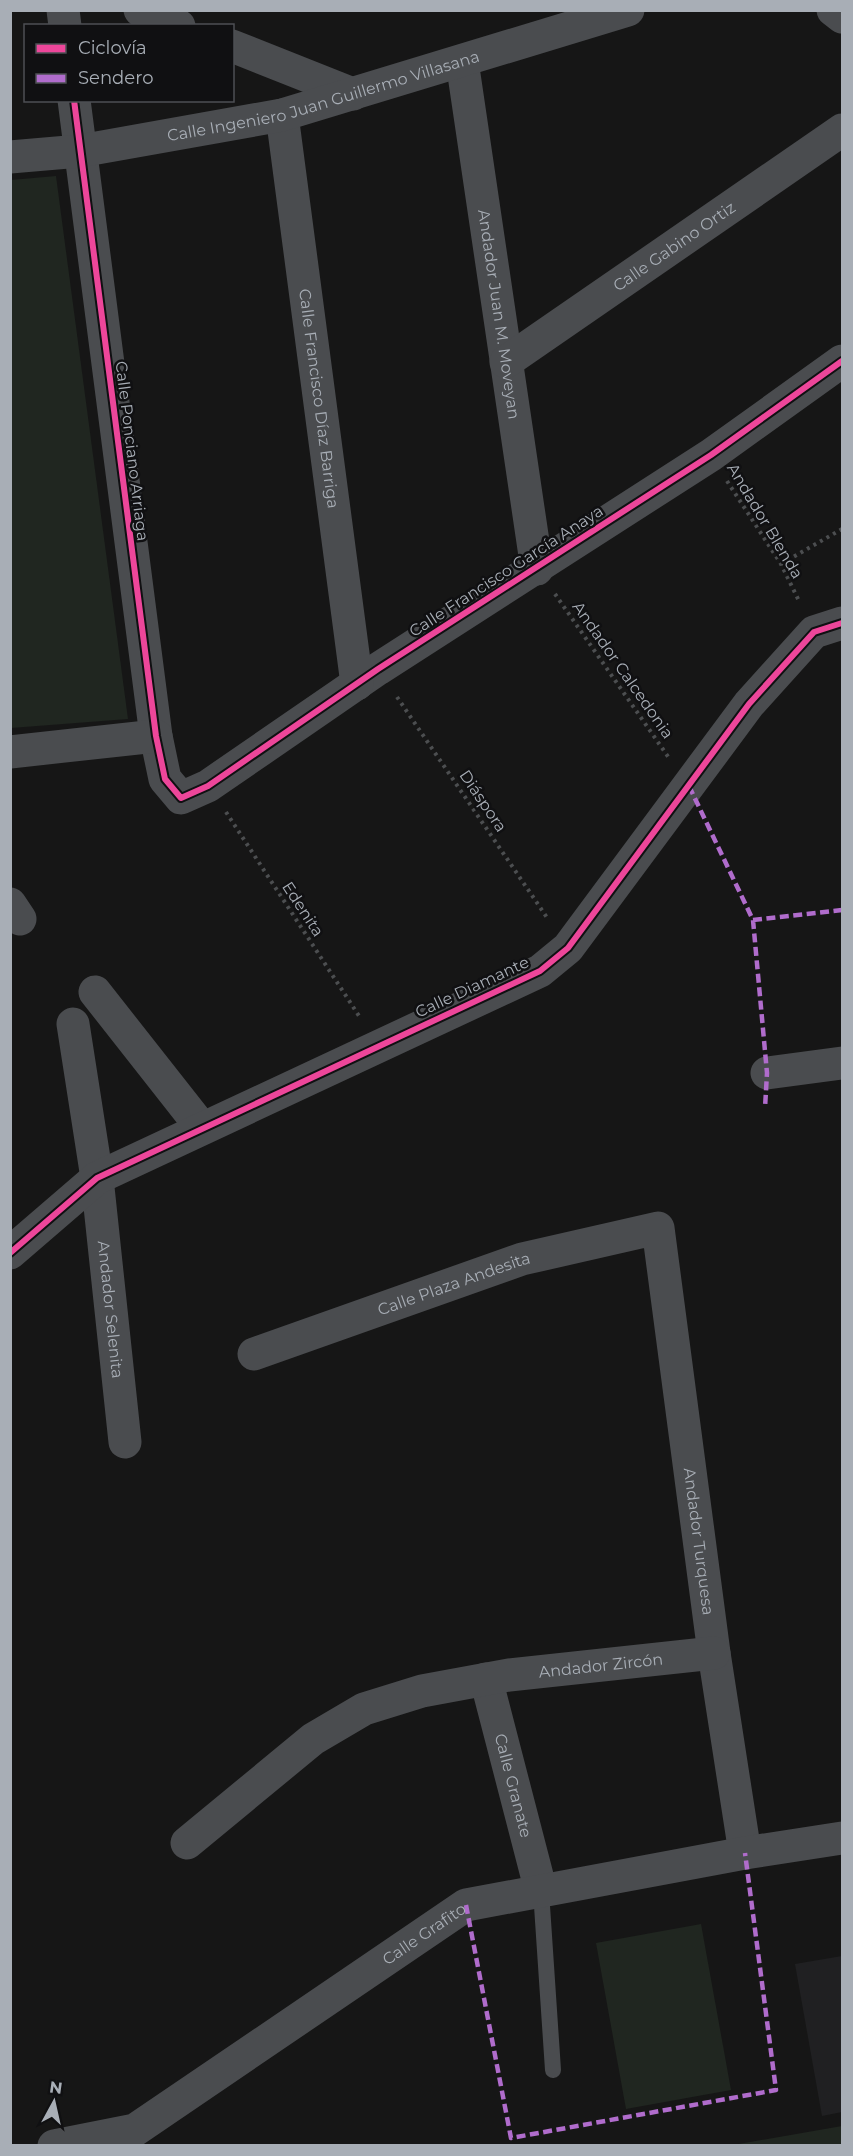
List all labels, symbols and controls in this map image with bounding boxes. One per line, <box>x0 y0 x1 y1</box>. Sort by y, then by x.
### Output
legend <box>24 24 234 102</box>
text: Ciclovía <box>78 37 147 59</box>
street label: Calle Ingeniero Juan Guillermo Villasana <box>166 46 482 145</box>
text: Sendero <box>78 67 153 89</box>
street label: Calle Gabino Ortiz <box>609 197 739 295</box>
street label: Andador Juan M. Moveyan <box>475 208 524 421</box>
street label: Calle Francisco Díaz Barriga <box>295 287 343 510</box>
street label: Calle Ponciano Arriaga <box>112 360 152 542</box>
street label: Andador Blenda <box>723 460 807 582</box>
street label: Calle Francisco García Anaya <box>406 501 606 641</box>
street label: Andador Calcedonia <box>568 598 678 742</box>
street label: Diáspora <box>455 766 511 836</box>
street label: Edenita <box>278 878 328 940</box>
street label: Calle Diamante <box>412 952 532 1022</box>
street label: Andador Selenita <box>94 1240 128 1379</box>
street label: Calle Plaza Andesita <box>375 1248 532 1319</box>
street label: Andador Turquesa <box>680 1467 718 1616</box>
street label: Andador Zircón <box>538 1649 664 1681</box>
street label: Calle Granate <box>491 1731 536 1840</box>
street label: Calle Grafito <box>379 1898 469 1969</box>
north arrow <box>24 2072 84 2132</box>
text: N <box>48 2077 64 2098</box>

